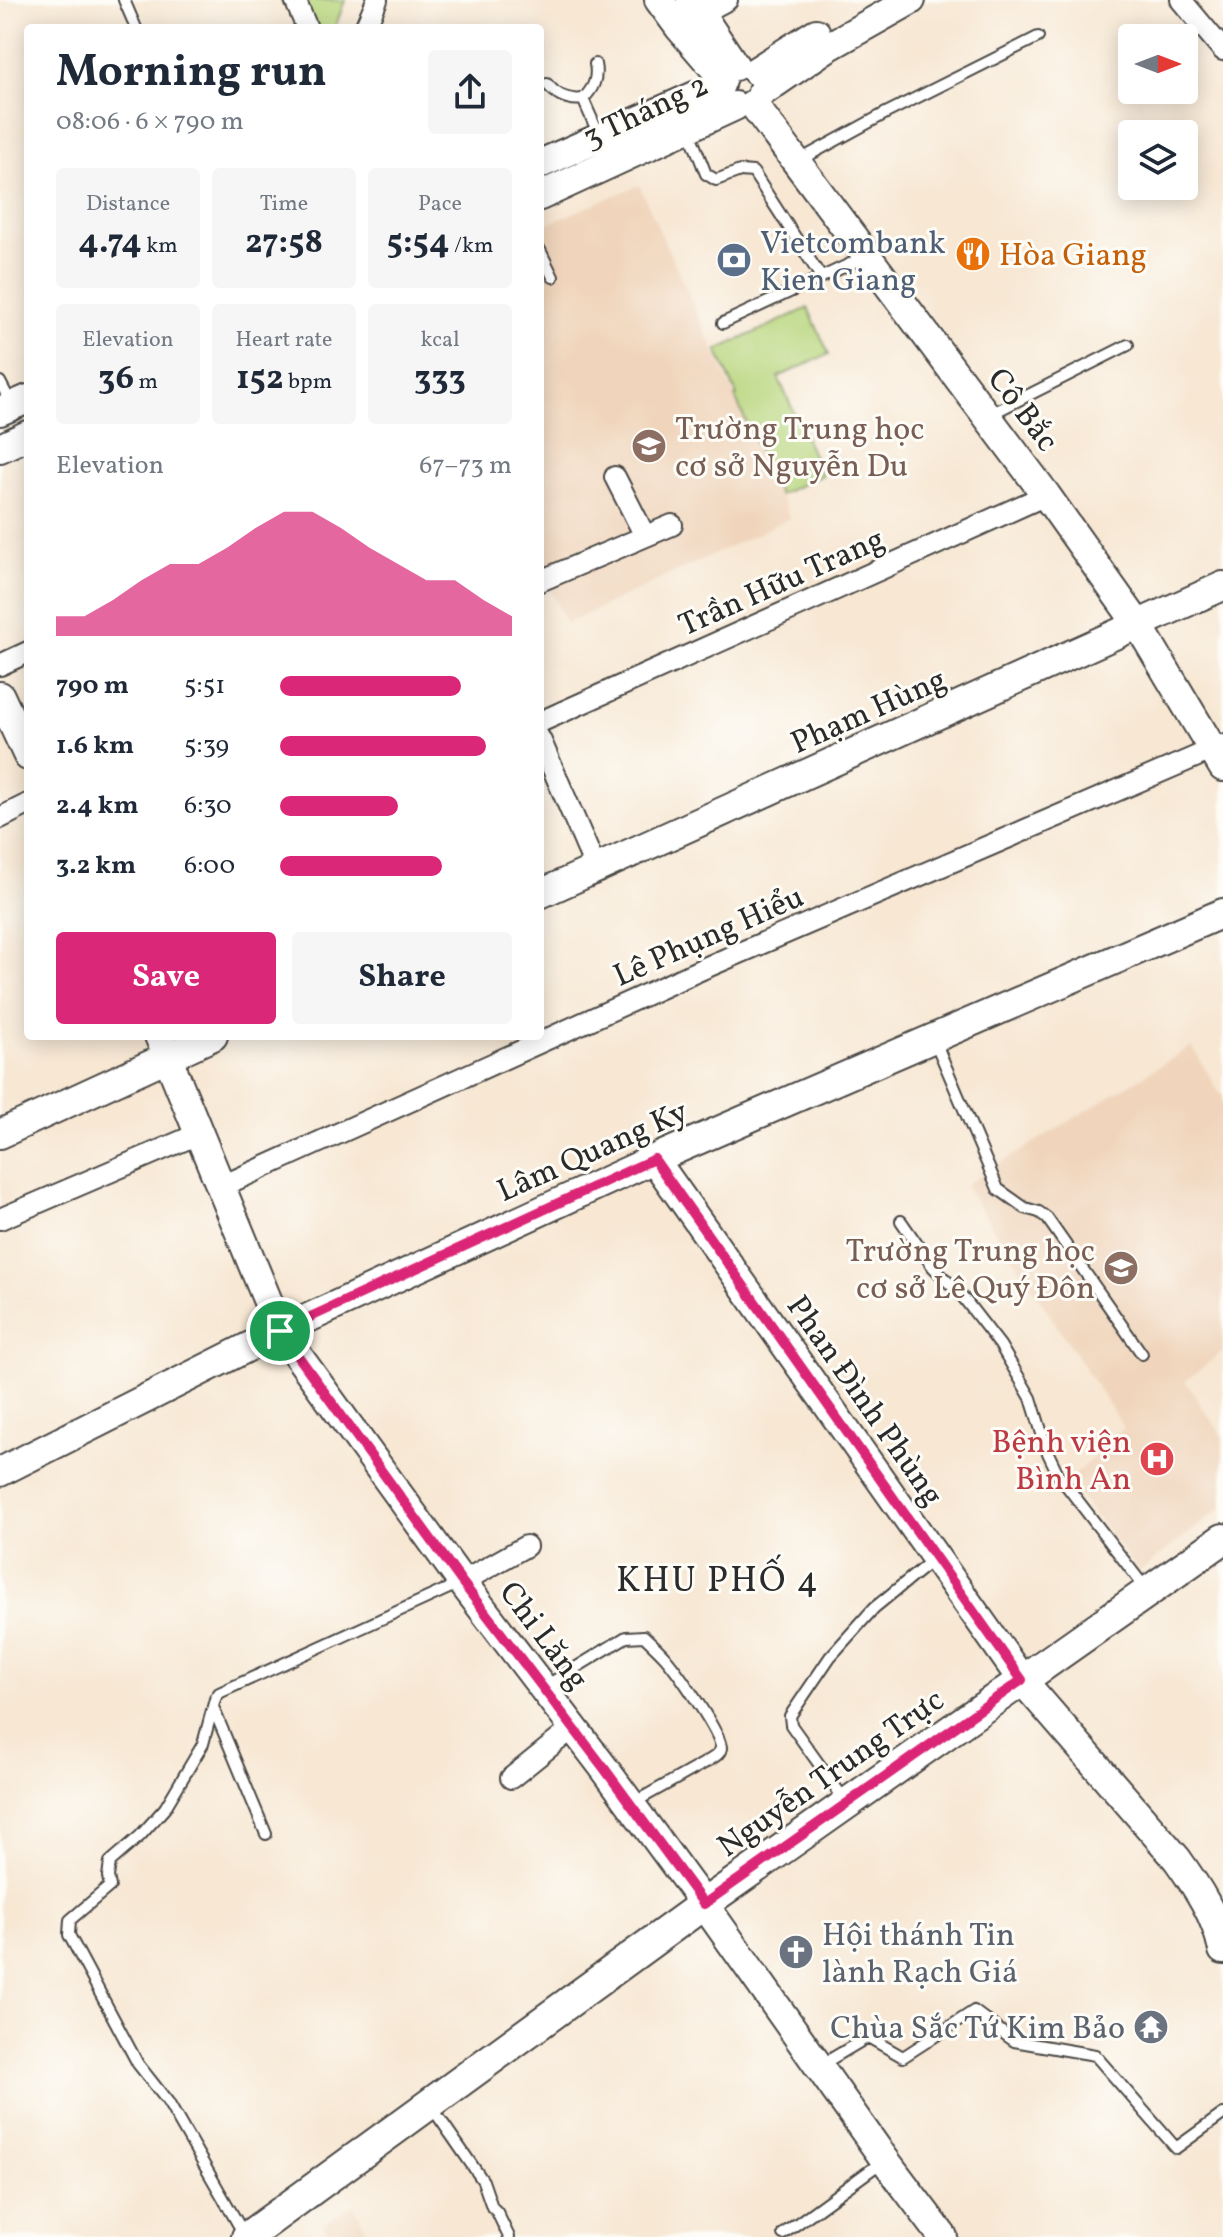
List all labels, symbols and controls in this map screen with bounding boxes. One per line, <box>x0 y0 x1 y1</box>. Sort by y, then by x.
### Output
north arrow <box>1118 24 1198 104</box>
map controls <box>1118 24 1198 200</box>
text: Morning run <box>56 43 327 104</box>
button: share <box>428 50 512 134</box>
street label: 3 Tháng 2 <box>576 64 716 161</box>
text: 08:06 · 6 × 790 m <box>56 104 244 140</box>
button: layers <box>1118 120 1198 200</box>
text: Distance <box>86 189 170 220</box>
text: Time <box>260 189 308 220</box>
text: Pace <box>418 189 462 220</box>
text: 4.74 <box>78 220 142 267</box>
text: 27:58 <box>245 220 323 267</box>
text: 5:54 <box>387 220 450 267</box>
place label: Vietcombank Kien Giang <box>760 223 946 304</box>
text: km <box>142 231 178 262</box>
text: /km <box>450 231 493 262</box>
restaurant icon: Hòa Giang <box>954 235 992 273</box>
place label: Hòa Giang <box>999 235 1147 279</box>
bank icon: Vietcombank Kien Giang <box>715 241 753 279</box>
text: Elevation <box>82 325 174 356</box>
text: Heart rate <box>235 325 333 356</box>
text: kcal <box>420 325 460 356</box>
text: 36 <box>98 356 134 403</box>
text: 152 <box>236 356 284 403</box>
text: 333 <box>414 356 466 403</box>
street label: Cô Bắc <box>976 360 1068 462</box>
text: m <box>134 367 158 398</box>
text: bpm <box>284 367 332 398</box>
place label: Trường Trung học cơ sở Nguyễn Du <box>675 409 925 490</box>
school or university icon: Trường Trung học cơ sở Nguyễn Du <box>630 427 668 465</box>
text: Elevation <box>56 448 164 484</box>
text: 67–73 m <box>419 448 512 484</box>
street label: Trần Hữu Trang <box>672 519 892 649</box>
street label: Phạm Hùng <box>784 659 954 767</box>
text: 790 m <box>56 668 129 704</box>
text: 5:51 <box>184 668 225 704</box>
text: 1.6 km <box>56 728 134 764</box>
text: 5:39 <box>184 728 229 764</box>
text: 2.4 km <box>56 788 139 824</box>
text: 6:30 <box>184 788 232 824</box>
text: 3.2 km <box>56 848 136 884</box>
text: 6:00 <box>184 848 235 884</box>
street label: Lê Phụng Hiểu <box>607 876 811 999</box>
button: Save <box>56 932 276 1024</box>
button: Share <box>292 932 512 1024</box>
street label: Lâm Quang Ky <box>491 1091 696 1214</box>
place label: Trường Trung học cơ sở Lê Quý Đôn <box>845 1231 1095 1312</box>
school or university icon: Trường Trung học cơ sở Lê Quý Đôn <box>1102 1249 1140 1287</box>
street label: Phan Đình Phùng <box>774 1288 953 1516</box>
pin <box>246 1297 314 1365</box>
icon: arrive <box>258 1309 302 1353</box>
place label: Bệnh viện Bình An <box>991 1422 1131 1503</box>
hospital icon: Bệnh viện Bình An <box>1138 1440 1176 1478</box>
district label: KHU PHỐ 4 <box>616 1554 820 1607</box>
street label: Chi Lăng <box>487 1574 598 1700</box>
street label: Nguyễn Trung Trực <box>710 1680 954 1869</box>
place label: Hội thánh Tin lành Rạch Giá <box>822 1915 1018 1996</box>
church icon: Hội thánh Tin lành Rạch Giá <box>777 1933 815 1971</box>
place label: Chùa Sắc Tứ Kim Bảo <box>830 2008 1125 2052</box>
temple icon: Chùa Sắc Tứ Kim Bảo <box>1132 2008 1170 2046</box>

